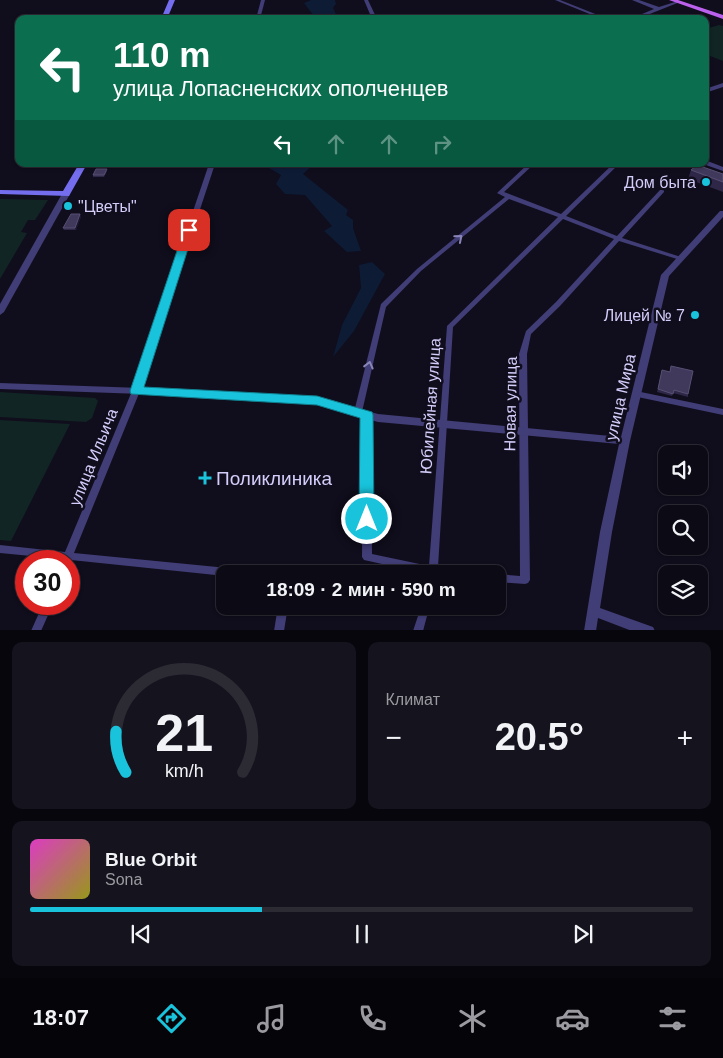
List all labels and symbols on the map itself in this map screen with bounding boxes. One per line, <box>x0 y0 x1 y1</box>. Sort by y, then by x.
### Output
place label: Дом быта <box>624 174 696 191</box>
marker: Дом быта <box>700 176 712 188</box>
place label: "Цветы" <box>78 198 137 215</box>
marker: "Цветы" <box>62 200 74 212</box>
pin <box>168 209 210 251</box>
one-way arrow <box>454 235 463 244</box>
place label: Лицей № 7 <box>604 307 685 324</box>
marker: Лицей № 7 <box>689 309 701 321</box>
street label: Юбилейная улица <box>417 337 444 475</box>
street label: улица Мира <box>602 352 639 442</box>
street label: Новая улица <box>501 356 520 452</box>
one-way arrow <box>363 360 374 369</box>
street label: улица Ильича <box>66 406 121 508</box>
place label: Поликлиника <box>216 468 333 489</box>
marker: Поликлиника <box>198 471 212 485</box>
position arrow <box>340 492 392 544</box>
speed limit sign: 30 <box>15 550 80 615</box>

